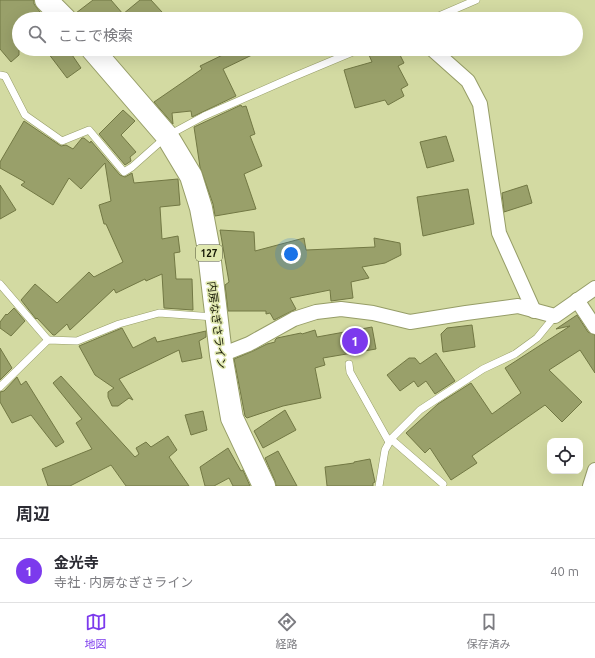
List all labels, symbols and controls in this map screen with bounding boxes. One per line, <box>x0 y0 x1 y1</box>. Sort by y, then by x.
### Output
search box <box>12 12 583 56</box>
icon: search <box>26 23 48 45</box>
text: ここで検索 <box>58 27 133 44</box>
your location <box>281 244 301 264</box>
road number: 127 <box>196 245 222 261</box>
street label: 内房なぎさライン <box>206 281 228 369</box>
pin: 1 <box>342 326 368 356</box>
map controls <box>547 438 583 474</box>
button: locate <box>547 438 583 474</box>
text: 周辺 <box>16 504 50 523</box>
text: 金光寺 <box>54 554 99 571</box>
text: 1 <box>25 564 33 578</box>
text: 40 m <box>550 564 579 578</box>
text: 寺社 · 内房なぎさライン <box>54 575 193 589</box>
tab: 地図 <box>85 611 107 651</box>
tab: 経路 <box>276 611 298 651</box>
tab: 保存済み <box>467 611 511 651</box>

